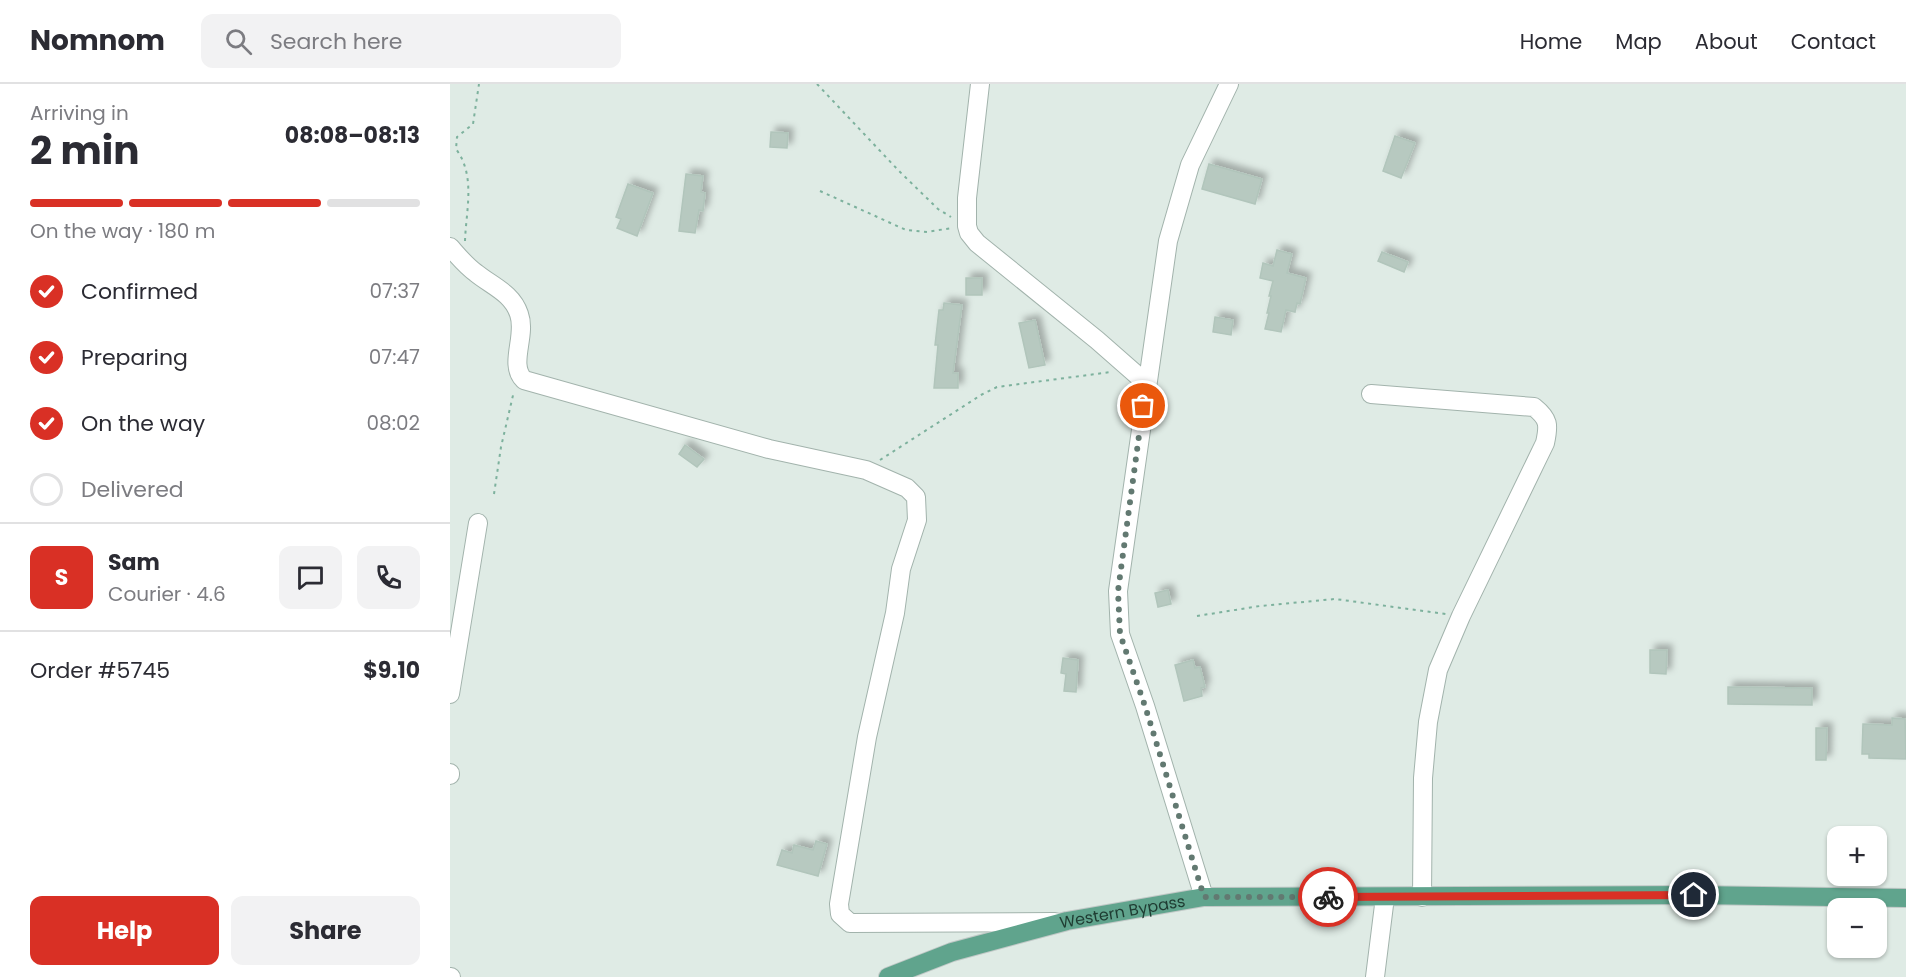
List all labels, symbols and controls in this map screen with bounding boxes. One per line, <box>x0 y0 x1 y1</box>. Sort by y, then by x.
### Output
search box <box>201 14 621 68</box>
text: Nomnom <box>30 21 165 60</box>
icon: search <box>222 25 255 58</box>
text: Search here <box>270 26 402 57</box>
text: Home <box>1520 27 1582 56</box>
text: Map <box>1615 27 1662 56</box>
text: About <box>1695 27 1758 56</box>
text: Contact <box>1791 27 1876 56</box>
text: Arriving in <box>30 99 129 127</box>
text: 08:08–08:13 <box>285 120 420 151</box>
text: 2 min <box>30 123 140 178</box>
text: On the way · 180 m <box>30 217 215 245</box>
icon: check <box>30 275 63 308</box>
text: Confirmed <box>81 276 198 307</box>
text: 07:37 <box>370 277 420 305</box>
icon: check <box>30 341 63 374</box>
text: Preparing <box>81 342 188 373</box>
text: 07:47 <box>369 343 420 371</box>
pin <box>1117 380 1168 431</box>
icon: bag <box>1126 389 1159 422</box>
icon: check <box>30 407 63 440</box>
text: On the way <box>81 408 205 439</box>
text: 08:02 <box>367 409 420 437</box>
text: Delivered <box>81 474 184 505</box>
button: chat <box>279 546 342 609</box>
button: phone <box>357 546 420 609</box>
text: Sam <box>108 547 160 578</box>
text: S <box>55 562 68 593</box>
text: Courier · 4.6 <box>108 580 226 608</box>
text: Order #5745 <box>30 655 170 686</box>
text: $9.10 <box>363 655 420 686</box>
map controls <box>1827 826 1887 958</box>
button: + <box>1827 826 1887 886</box>
courier <box>1298 867 1358 927</box>
pin <box>1668 869 1719 920</box>
icon: home <box>1677 878 1710 911</box>
icon: bike <box>1312 881 1345 914</box>
street label: Western Bypass <box>1058 889 1187 934</box>
button: Help <box>30 896 219 965</box>
button: Share <box>231 896 420 965</box>
button: − <box>1827 898 1887 958</box>

